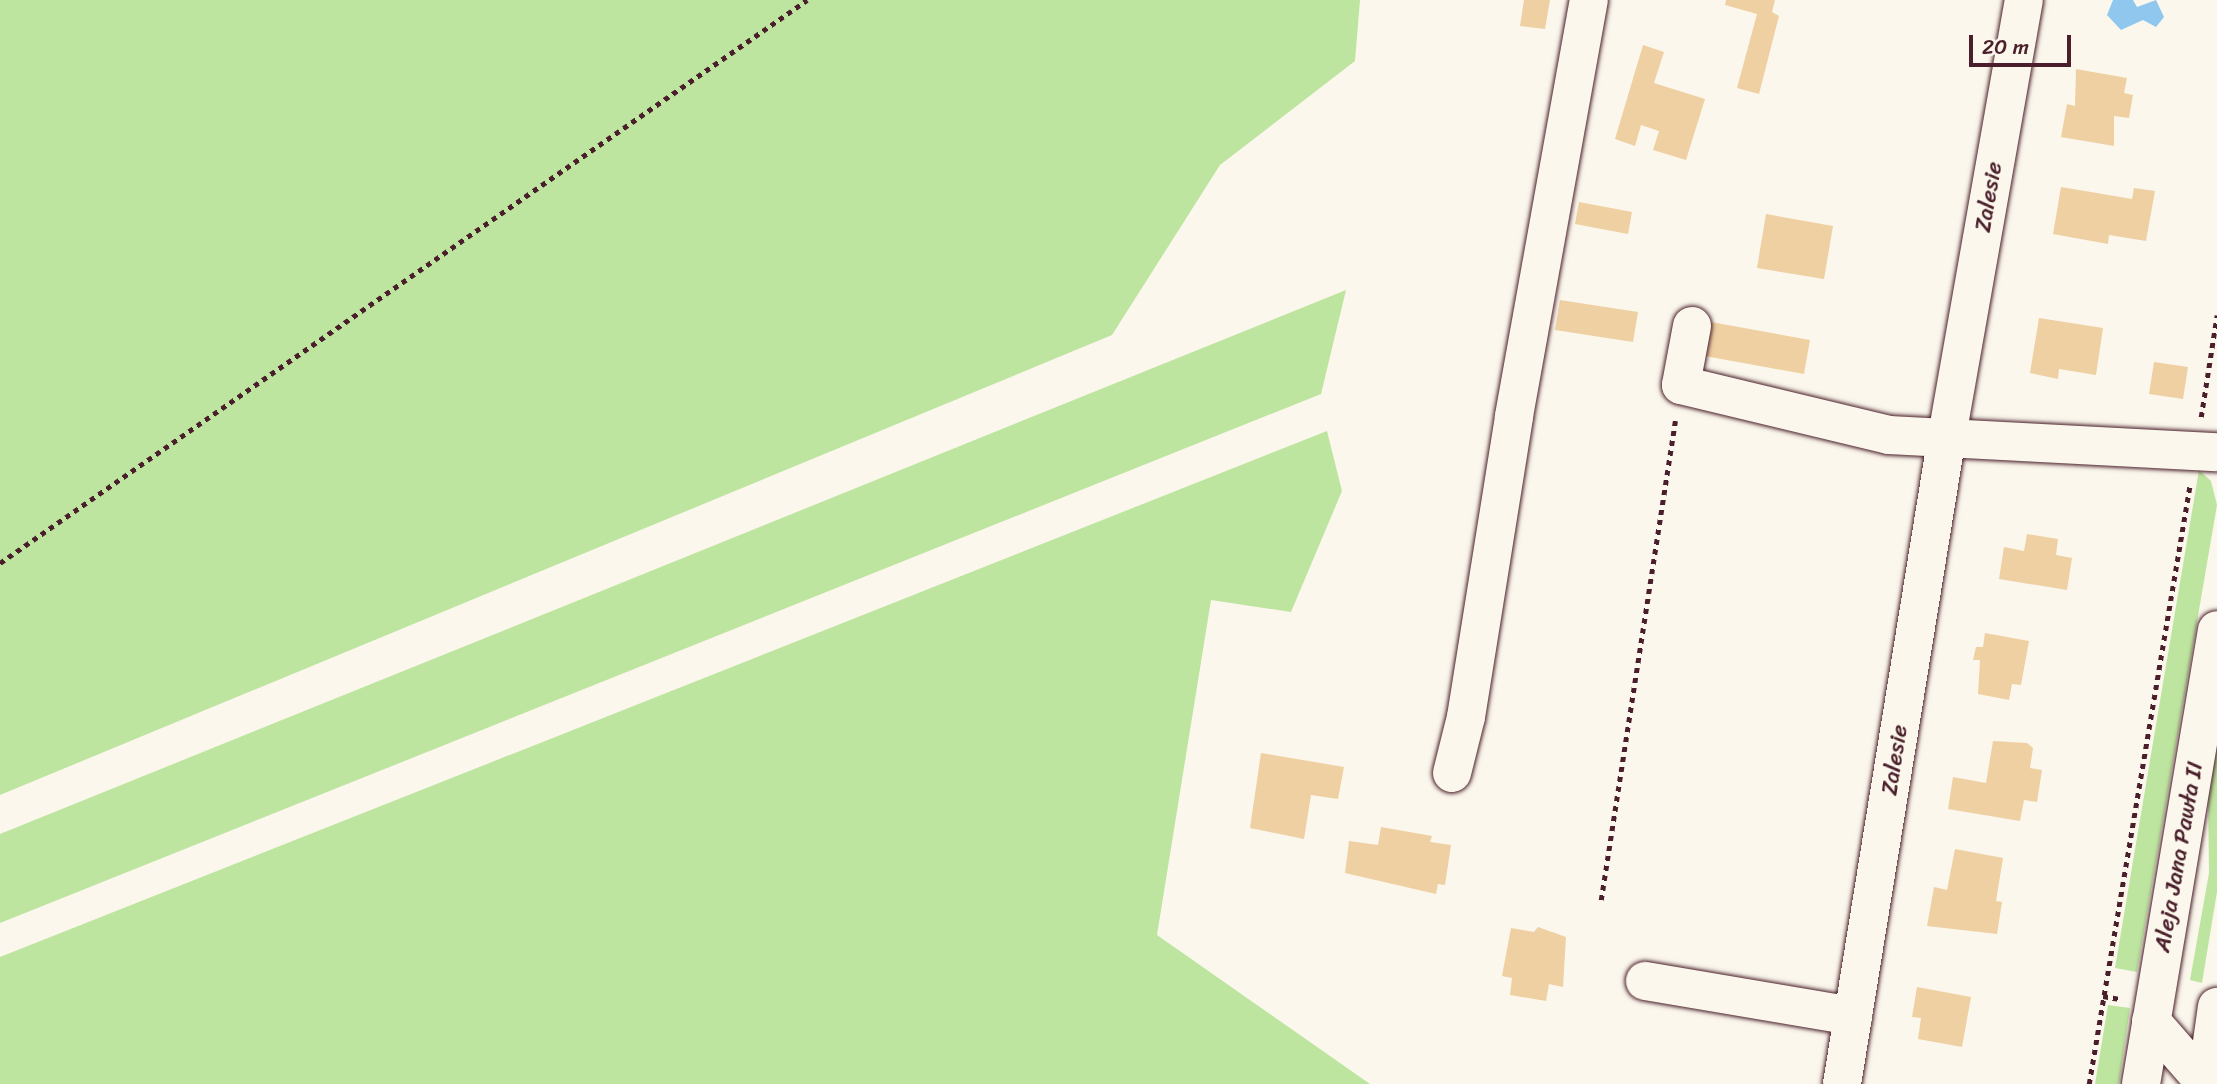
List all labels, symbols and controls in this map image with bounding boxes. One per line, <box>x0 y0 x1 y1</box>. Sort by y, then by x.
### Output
scale bar <box>1972 21 2074 65</box>
text: 20 m <box>1982 28 2029 66</box>
street label: Zalesie <box>1969 160 2009 234</box>
street label: Zalesie <box>1876 723 1914 797</box>
street label: Aleja Jana Pawła II <box>2149 759 2209 955</box>

